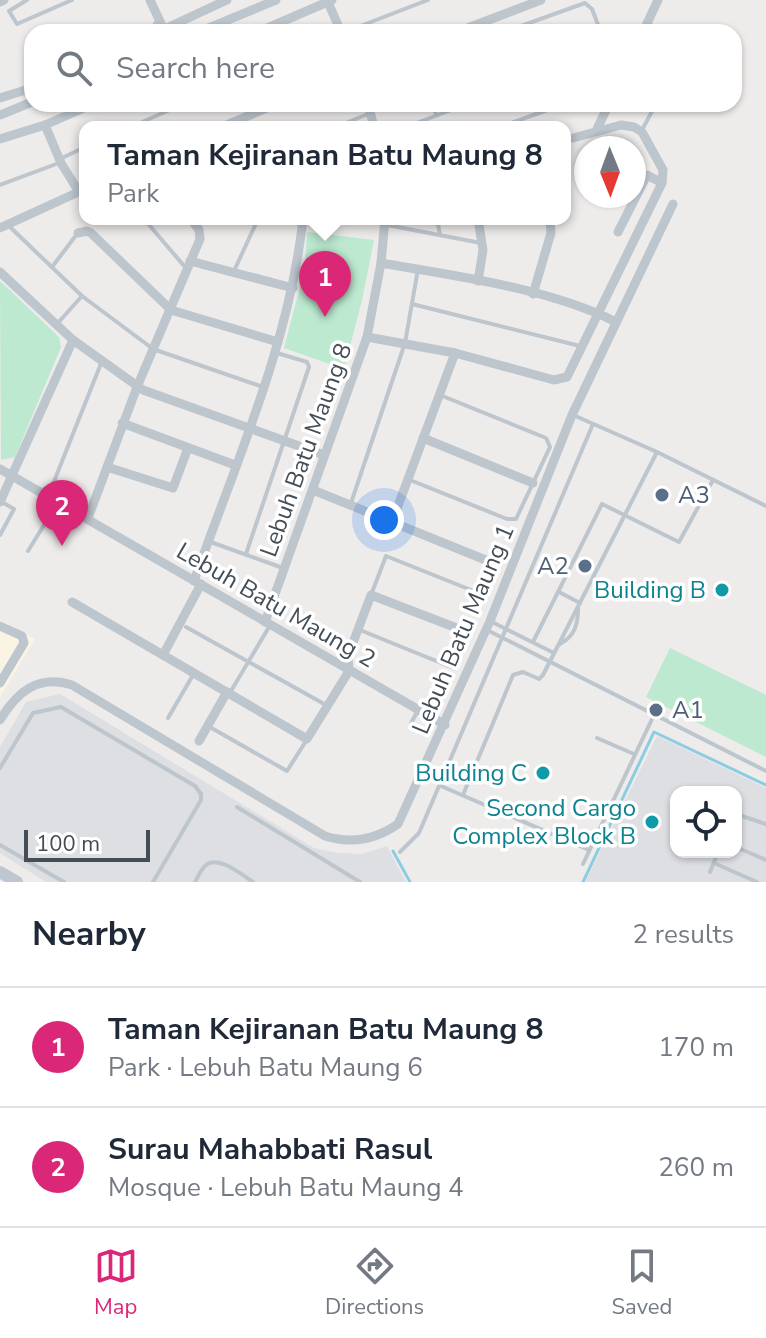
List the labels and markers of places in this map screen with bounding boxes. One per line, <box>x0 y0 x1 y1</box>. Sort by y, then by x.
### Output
pin: 1 <box>299 251 351 317</box>
place label: A3 <box>678 479 710 511</box>
pin: 2 <box>36 480 88 546</box>
marker: A3 <box>653 486 671 504</box>
place label: A2 <box>537 550 569 582</box>
marker: A2 <box>576 557 594 575</box>
place label: Building B <box>594 574 706 606</box>
marker: Building B <box>713 581 731 599</box>
place label: A1 <box>672 694 704 726</box>
marker: A1 <box>647 701 665 719</box>
place label: Building C <box>415 757 527 789</box>
marker: Building C <box>534 764 552 782</box>
place label: Second Cargo Complex Block B <box>452 792 636 852</box>
marker: Second Cargo Complex Block B <box>643 813 661 831</box>

